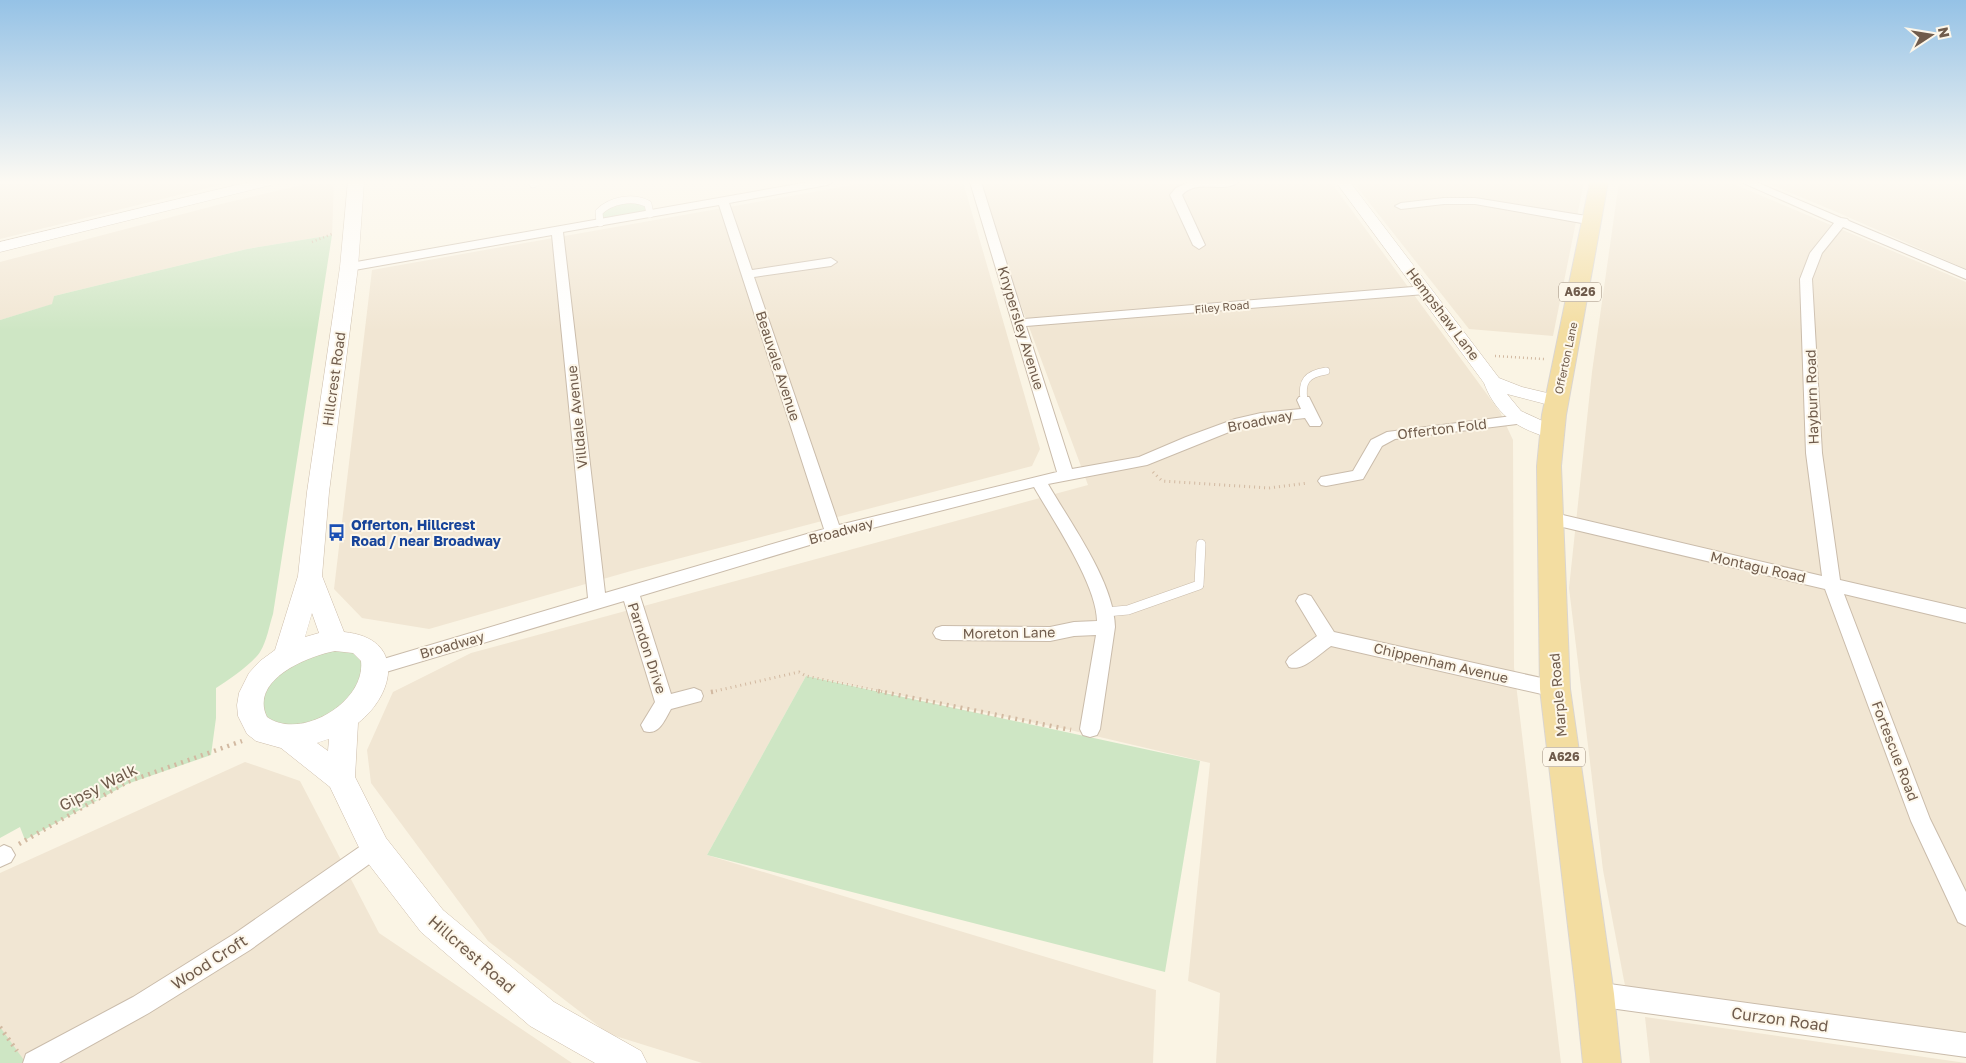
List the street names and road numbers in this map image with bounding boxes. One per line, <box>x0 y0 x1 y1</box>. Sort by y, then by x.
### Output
street label: Knypersley Avenue <box>995 264 1048 392</box>
street label: Hempshaw Lane <box>1403 264 1484 363</box>
road number: A626 <box>1559 282 1601 302</box>
street label: Filey Road <box>1194 298 1250 315</box>
street label: Beauvale Avenue <box>753 309 804 423</box>
street label: Offerton Lane <box>1552 321 1579 395</box>
street label: Hillcrest Road <box>318 331 349 427</box>
street label: Hayburn Road <box>1801 349 1822 445</box>
street label: Villdale Avenue <box>563 365 590 470</box>
street label: Broadway <box>1226 406 1294 435</box>
street label: Offerton Fold <box>1396 415 1488 442</box>
street label: Broadway <box>807 514 875 547</box>
street label: Montagu Road <box>1709 547 1807 586</box>
street label: Parndon Drive <box>625 600 670 696</box>
street label: Moreton Lane <box>962 623 1056 642</box>
street label: Broadway <box>418 627 486 662</box>
street label: Chippenham Avenue <box>1372 639 1510 686</box>
street label: Marple Road <box>1545 652 1570 738</box>
street label: Fortescue Road <box>1869 699 1922 803</box>
road number: A626 <box>1543 748 1585 766</box>
street label: Gipsy Walk <box>56 759 140 815</box>
street label: Hillcrest Road <box>424 911 520 997</box>
street label: Wood Croft <box>167 930 251 994</box>
street label: Curzon Road <box>1730 1002 1830 1036</box>

